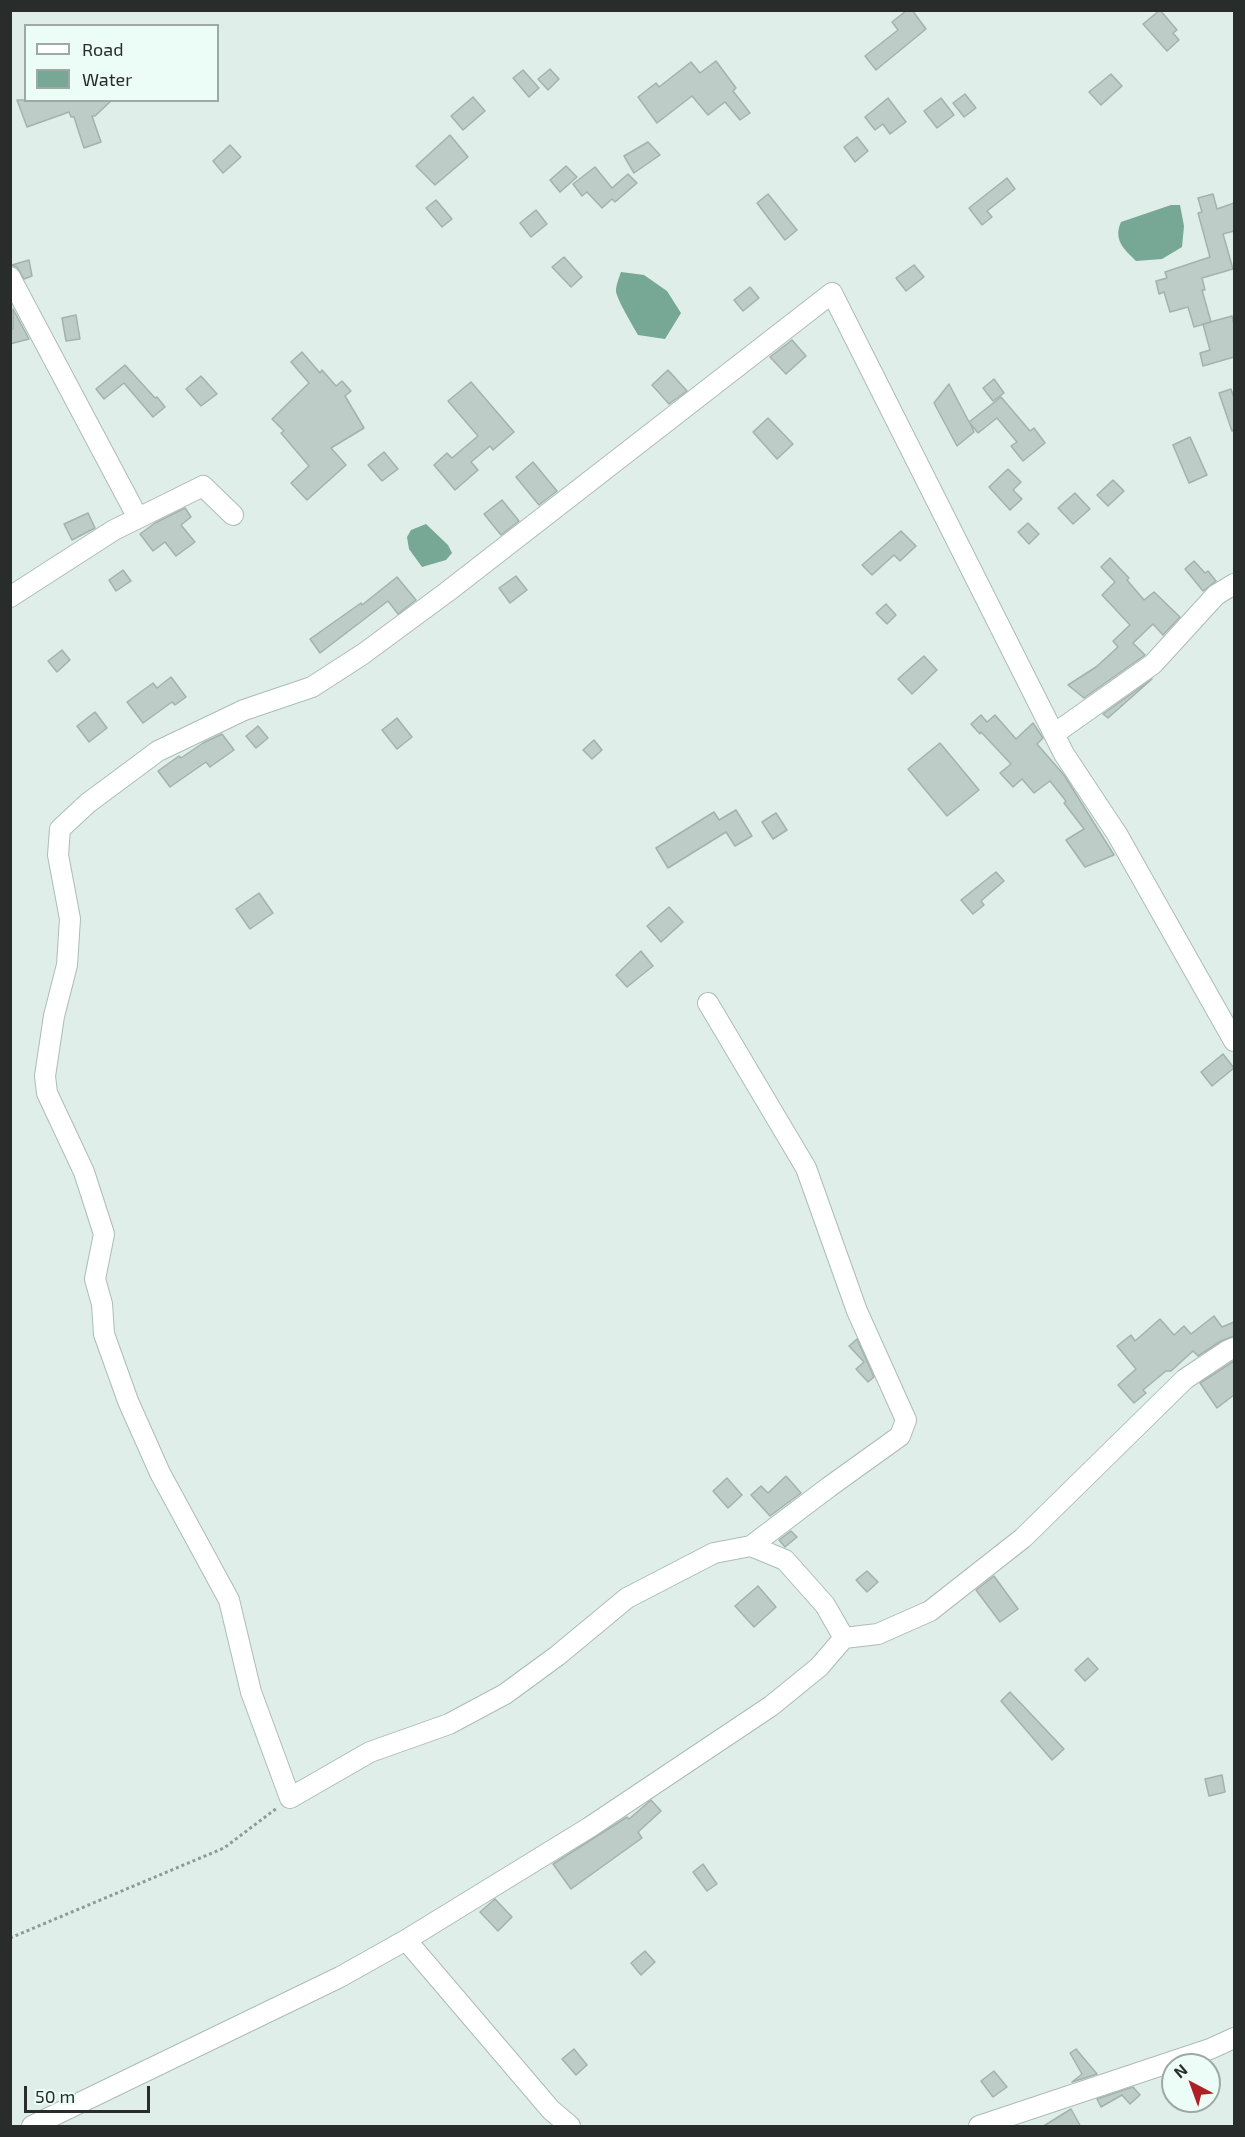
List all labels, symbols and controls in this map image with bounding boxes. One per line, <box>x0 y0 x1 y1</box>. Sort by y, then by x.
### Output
legend <box>24 24 219 102</box>
text: Road <box>82 38 123 60</box>
text: Water <box>82 68 132 90</box>
north arrow <box>1161 2053 1221 2113</box>
text: N <box>1170 2060 1191 2082</box>
scale bar <box>27 2074 153 2112</box>
text: 50 m <box>35 2085 75 2107</box>

